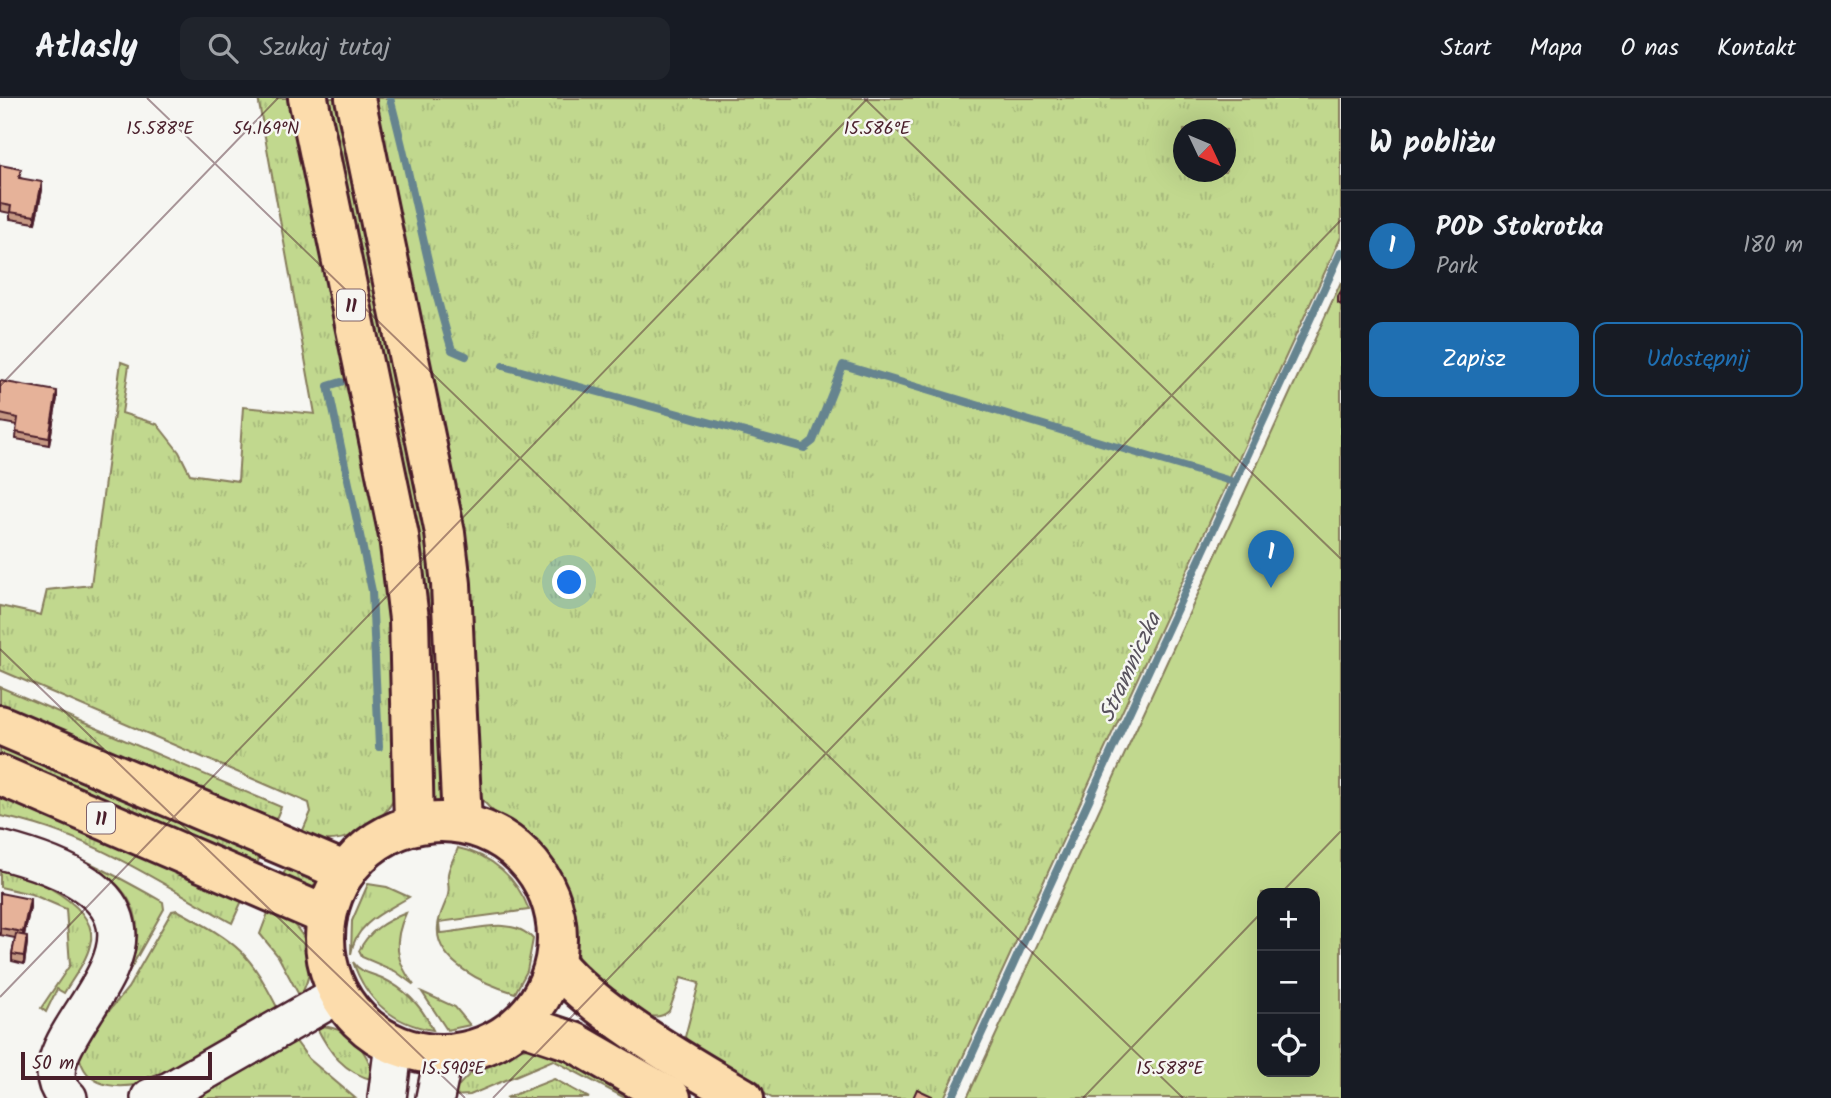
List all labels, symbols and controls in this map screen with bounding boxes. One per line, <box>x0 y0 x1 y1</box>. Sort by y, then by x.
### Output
search box <box>180 17 670 80</box>
text: Atlasly <box>35 22 138 75</box>
text: Szukaj tutaj <box>260 27 390 69</box>
icon: search <box>204 29 242 67</box>
text: Start <box>1441 29 1492 68</box>
text: Mapa <box>1530 29 1582 68</box>
text: O nas <box>1620 29 1679 68</box>
text: Kontakt <box>1717 29 1796 68</box>
text: 15.588°E <box>126 115 194 144</box>
text: 54.169°N <box>233 115 299 144</box>
text: 15.586°E <box>844 115 911 144</box>
north arrow <box>1173 119 1236 182</box>
text: W pobliżu <box>1369 120 1495 168</box>
text: POD Stokrotka <box>1436 207 1604 249</box>
text: 1 <box>1389 228 1395 264</box>
text: 180 m <box>1743 228 1803 264</box>
text: Park <box>1436 249 1478 285</box>
road number: 11 <box>337 290 365 321</box>
button: Zapisz <box>1369 322 1579 397</box>
button: Udostępnij <box>1593 322 1803 397</box>
pin: 1 <box>1248 530 1294 588</box>
your location <box>552 565 586 599</box>
water label: Stramniczka <box>1090 605 1173 729</box>
road number: 11 <box>87 803 115 834</box>
map controls <box>1257 888 1320 1077</box>
button: + <box>1257 888 1320 951</box>
button: − <box>1257 951 1320 1014</box>
button: locate <box>1257 1014 1320 1077</box>
scale bar <box>21 1049 212 1081</box>
text: 50 m <box>32 1049 74 1079</box>
text: 15.590°E <box>421 1055 485 1084</box>
text: 15.588°E <box>1136 1055 1204 1084</box>

